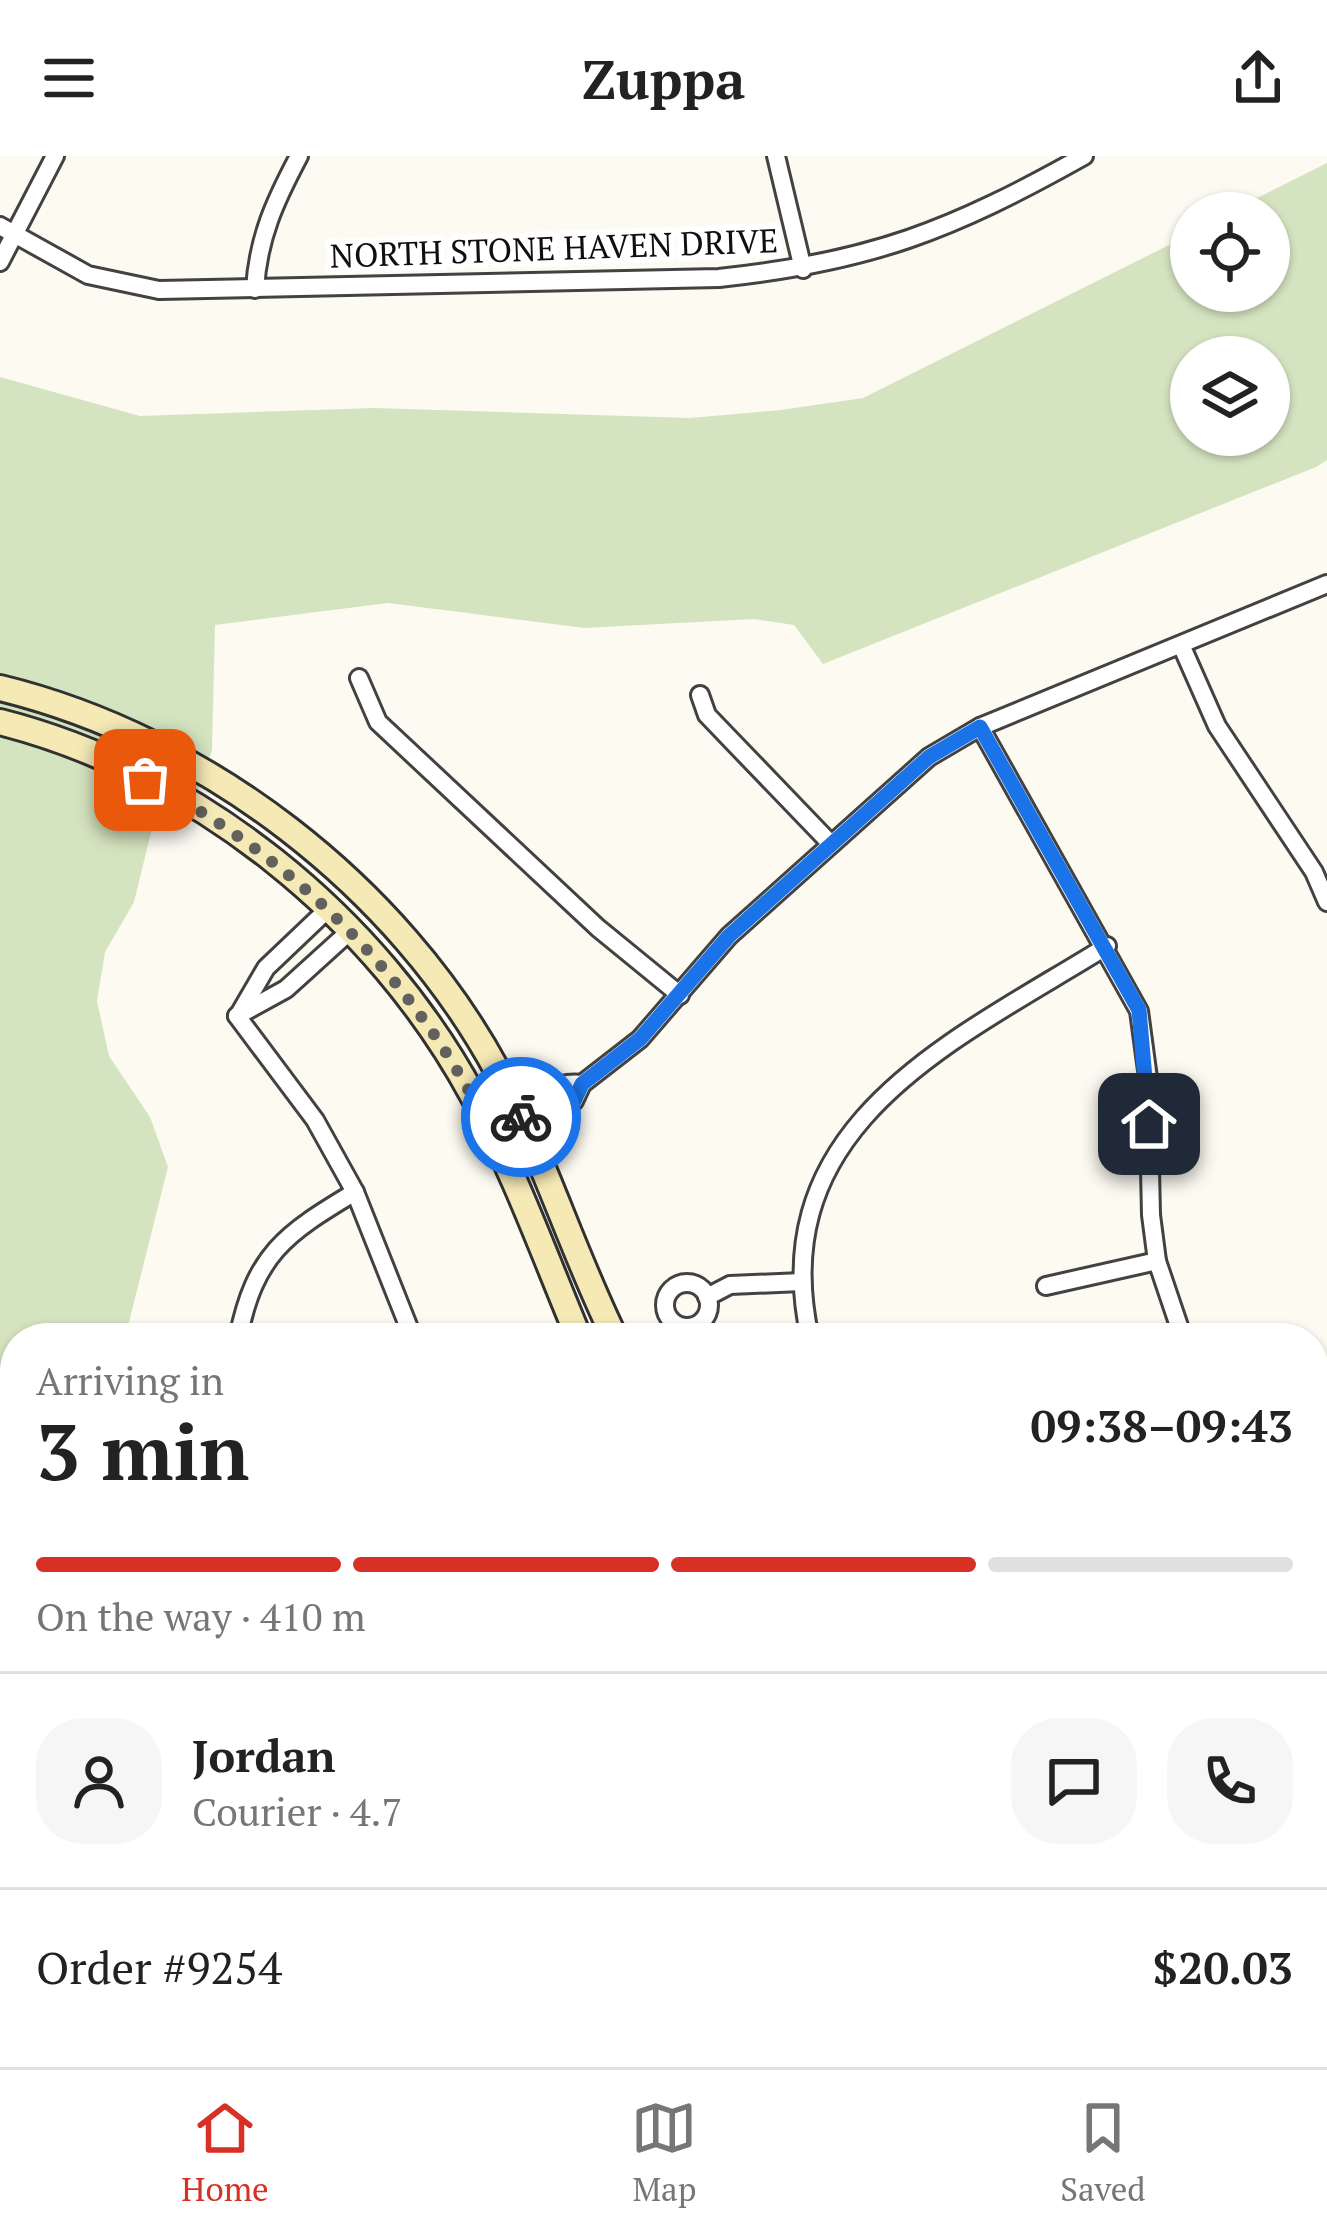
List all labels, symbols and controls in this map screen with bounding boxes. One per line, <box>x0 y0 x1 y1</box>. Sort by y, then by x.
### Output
text: Zuppa <box>582 43 745 114</box>
icon: menu <box>36 45 102 111</box>
icon: share <box>1225 45 1291 111</box>
map controls <box>1170 192 1290 456</box>
button: locate <box>1170 192 1290 312</box>
street label: NORTH STONE HAVEN DRIVE <box>329 218 779 277</box>
button: layers <box>1170 336 1290 456</box>
pin <box>94 729 196 831</box>
icon: bag <box>112 747 178 813</box>
courier <box>461 1057 581 1177</box>
pin <box>1098 1073 1200 1175</box>
icon: bike <box>488 1084 554 1150</box>
icon: home <box>1116 1091 1182 1157</box>
text: Arriving in <box>36 1354 224 1406</box>
text: 09:38–09:43 <box>1031 1395 1293 1455</box>
text: 3 min <box>36 1399 249 1502</box>
text: On the way · 410 m <box>36 1590 366 1642</box>
button: person <box>36 1718 162 1844</box>
button: chat <box>1011 1718 1137 1844</box>
button: phone <box>1167 1718 1293 1844</box>
text: Jordan <box>192 1725 336 1785</box>
text: Courier · 4.7 <box>192 1785 402 1837</box>
text: Order #9254 <box>36 1937 282 1997</box>
text: $20.03 <box>1153 1937 1293 1997</box>
tab: Home <box>181 2095 269 2210</box>
tab: Map <box>631 2095 697 2210</box>
tab: Saved <box>1060 2095 1146 2210</box>

